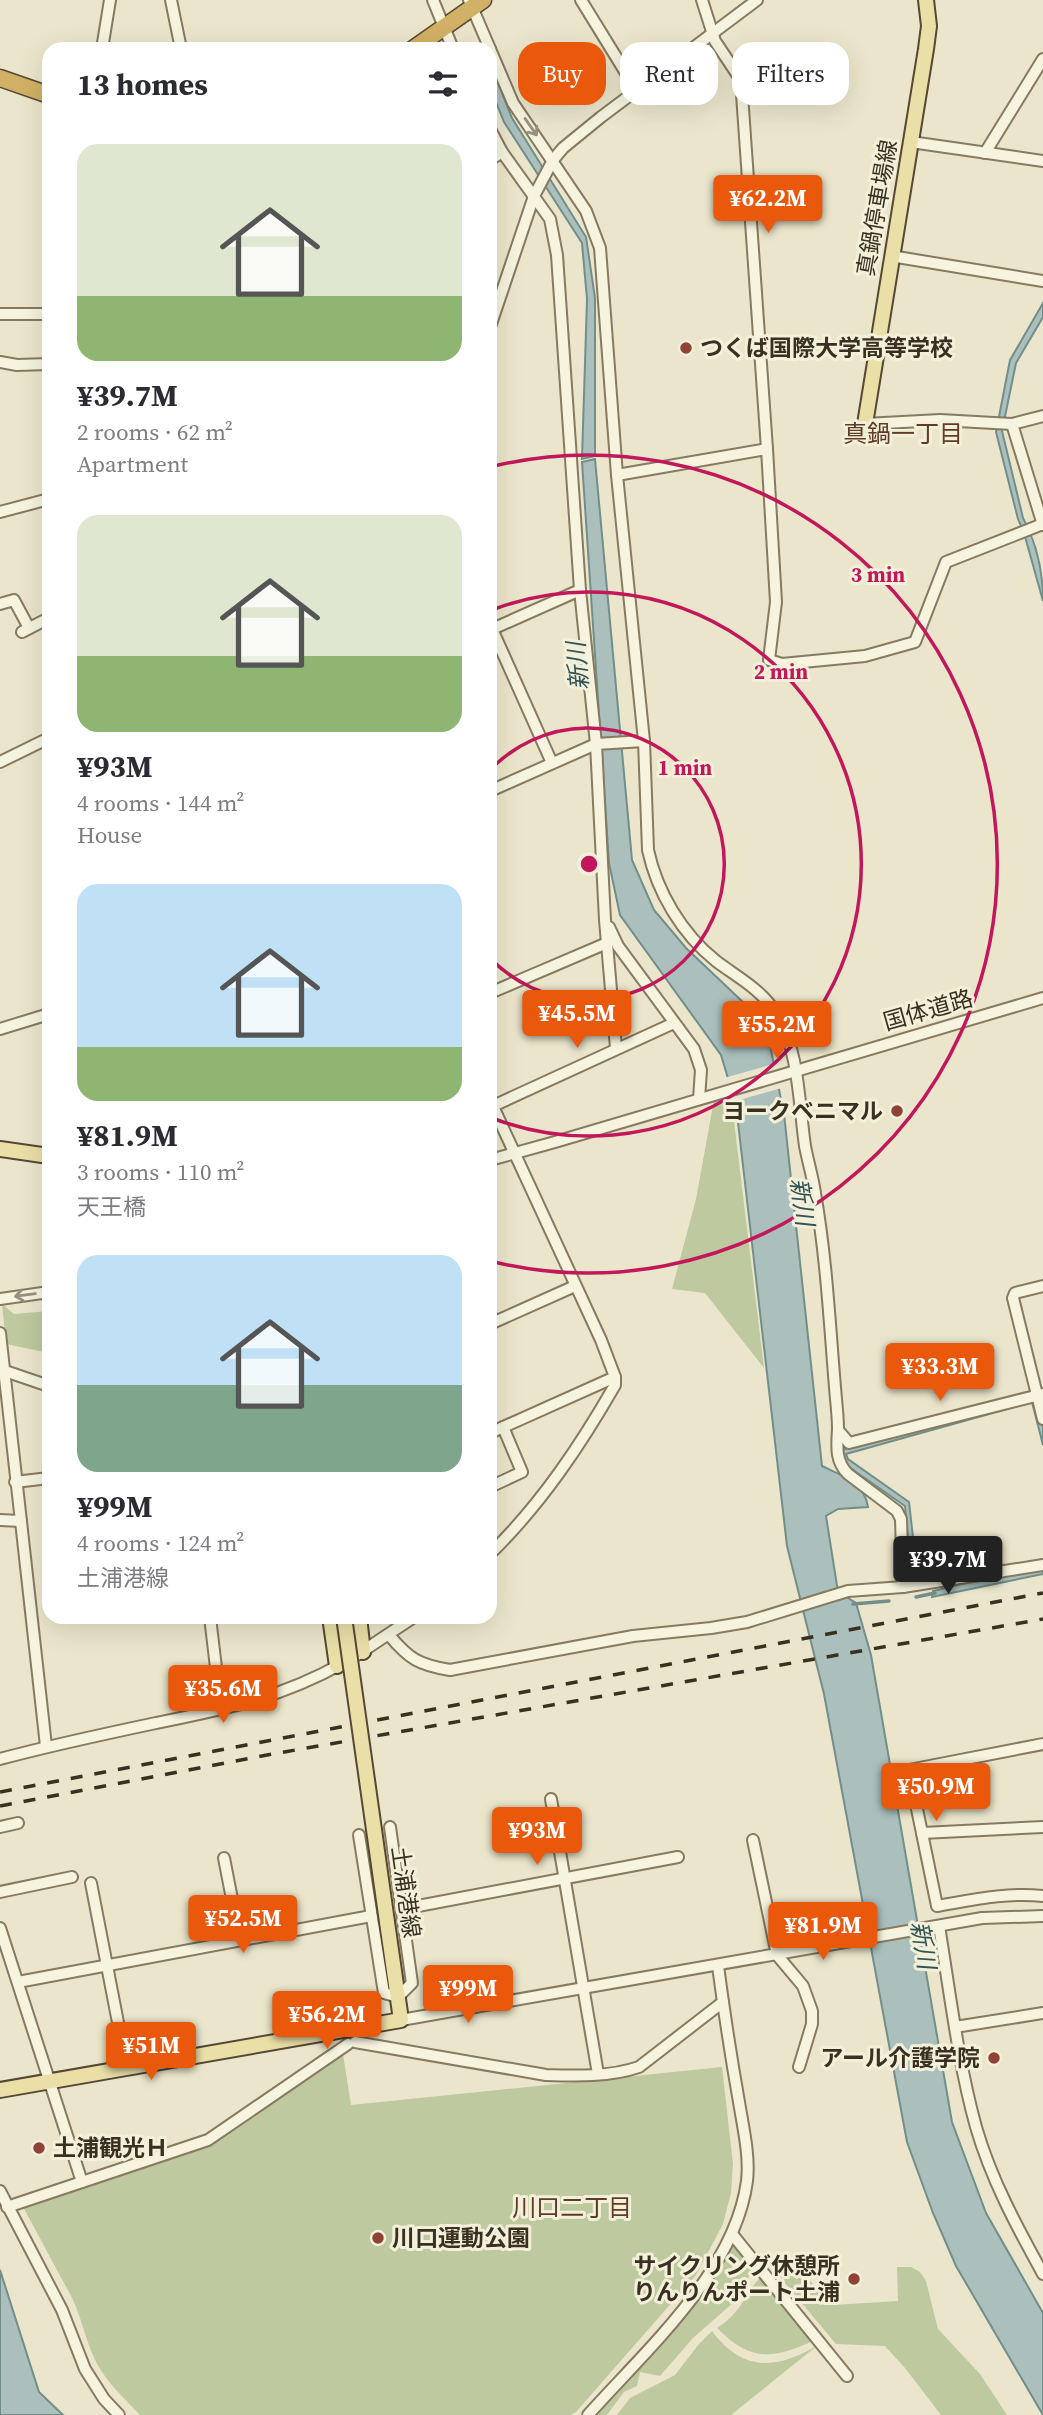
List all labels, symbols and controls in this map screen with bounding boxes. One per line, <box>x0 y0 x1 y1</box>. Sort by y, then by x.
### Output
chip: Buy <box>518 42 606 105</box>
chip: Rent <box>620 42 718 105</box>
chip: Filters <box>732 42 849 105</box>
text: 13 homes <box>77 64 208 105</box>
icon: filters <box>424 65 462 103</box>
one-way arrow <box>523 117 538 136</box>
street label: 真鍋停車場線 <box>849 137 905 279</box>
pin: ¥62.2M <box>711 176 825 235</box>
text: ¥62.2M <box>729 182 807 214</box>
icon: home <box>207 189 333 315</box>
place label: つくば国際大学高等学校 <box>700 332 953 364</box>
marker: つくば国際大学高等学校 <box>678 340 694 356</box>
text: ¥39.7M <box>77 375 178 416</box>
text: 2 rooms · 62 m² <box>77 416 233 448</box>
district label: 真鍋一丁目 <box>843 417 963 450</box>
text: Apartment <box>77 448 188 480</box>
icon: home <box>207 560 333 686</box>
text: 3 min <box>851 560 905 589</box>
water label: 新川 <box>559 638 596 691</box>
text: 2 min <box>754 657 808 686</box>
text: ¥93M <box>77 746 153 787</box>
text: 1 min <box>658 753 712 782</box>
text: 4 rooms · 144 m² <box>77 787 244 819</box>
text: House <box>77 819 142 851</box>
centre of rings <box>577 852 601 876</box>
icon: home <box>207 930 333 1056</box>
street label: 国体道路 <box>879 982 977 1038</box>
pin: ¥45.5M <box>520 990 634 1050</box>
text: ¥45.5M <box>538 997 616 1029</box>
pin: ¥55.2M <box>720 1002 834 1061</box>
text: ¥55.2M <box>738 1008 816 1040</box>
place label: ヨークベニマル <box>722 1095 883 1127</box>
marker: ヨークベニマル <box>889 1103 905 1119</box>
text: ¥81.9M <box>77 1115 178 1156</box>
text: 3 rooms · 110 m² <box>77 1156 244 1188</box>
water label: 新川 <box>783 1176 823 1231</box>
text: 天王橋 <box>77 1191 146 1223</box>
one-way arrow <box>14 1289 36 1302</box>
icon: home <box>207 1301 333 1427</box>
pin: ¥33.3M <box>883 1344 997 1403</box>
text: ¥33.3M <box>901 1350 979 1382</box>
text: ¥99M <box>77 1486 153 1527</box>
text: 4 rooms · 124 m² <box>77 1527 244 1559</box>
pin: ¥39.7M <box>891 1536 1005 1596</box>
text: ¥39.7M <box>909 1543 987 1575</box>
text: 土浦港線 <box>77 1562 169 1594</box>
pin: ¥35.6M <box>166 1666 280 1725</box>
text: ¥35.6M <box>184 1672 262 1704</box>
pin: ¥50.9M <box>879 1764 993 1823</box>
text: ¥50.9M <box>897 1770 975 1802</box>
pin: ¥93M <box>496 1808 578 1867</box>
text: ¥93M <box>508 1814 566 1846</box>
street label: 土浦港線 <box>384 1844 428 1940</box>
pin: ¥52.5M <box>186 1896 300 1955</box>
text: ¥52.5M <box>204 1902 282 1934</box>
pin: ¥81.9M <box>766 1902 880 1962</box>
text: ¥81.9M <box>784 1909 862 1941</box>
water label: 新川 <box>903 1918 944 1974</box>
pin: ¥99M <box>427 1966 509 2025</box>
text: ¥99M <box>439 1972 497 2004</box>
pin: ¥56.2M <box>270 1992 384 2051</box>
text: ¥56.2M <box>288 1998 366 2030</box>
pin: ¥51M <box>110 2022 192 2082</box>
text: ¥51M <box>122 2029 180 2061</box>
place label: アール介護学院 <box>820 2042 980 2074</box>
marker: アール介護学院 <box>986 2050 1002 2066</box>
place label: 土浦観光Ｈ <box>53 2132 168 2164</box>
marker: 土浦観光Ｈ <box>31 2140 47 2156</box>
district label: 川口二丁目 <box>512 2191 632 2224</box>
place label: 川口運動公園 <box>392 2222 530 2254</box>
marker: 川口運動公園 <box>370 2230 386 2246</box>
place label: サイクリング休憩所 りんりんポート土浦 <box>633 2250 840 2308</box>
marker: サイクリング休憩所 りんりんポート土浦 <box>846 2271 862 2287</box>

